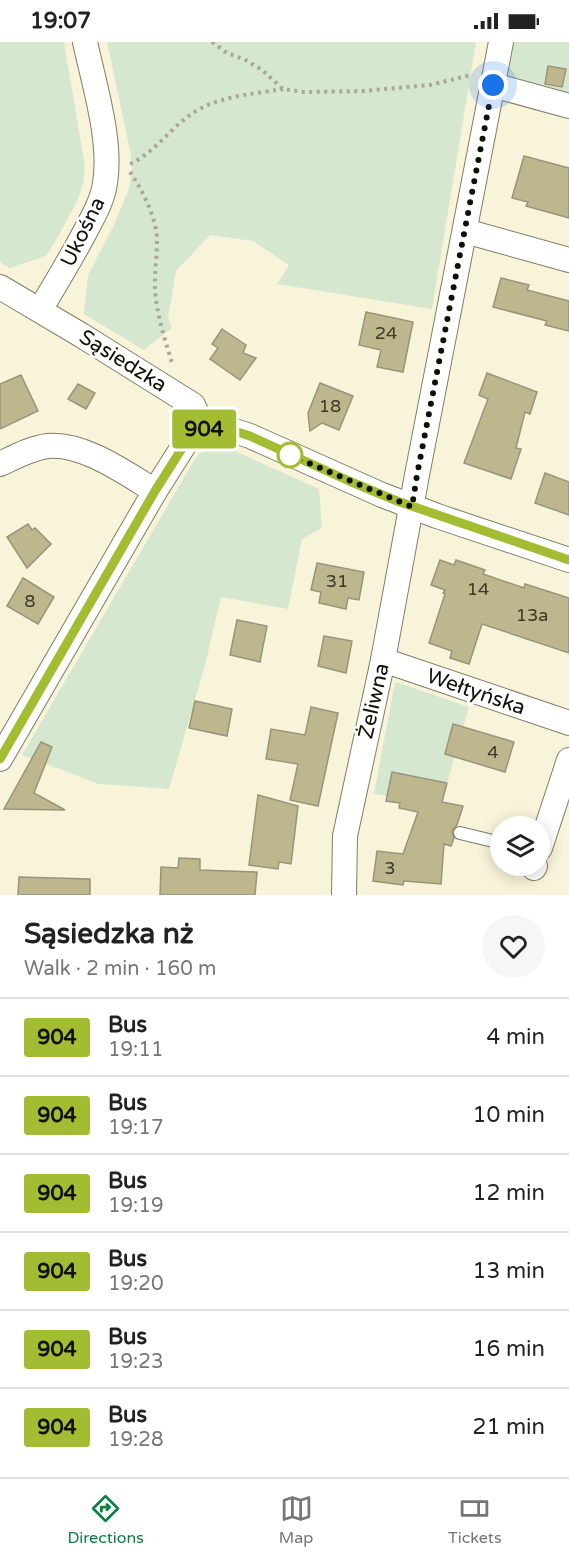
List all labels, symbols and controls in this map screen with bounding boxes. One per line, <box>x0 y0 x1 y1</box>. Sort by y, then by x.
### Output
text: 19:07 <box>30 8 91 34</box>
your location <box>478 70 508 100</box>
street label: Ukośna <box>55 193 111 271</box>
house number: 24 <box>375 322 397 344</box>
street label: Sąsiedzka <box>75 324 171 398</box>
house number: 18 <box>319 395 341 417</box>
line badge: 904 <box>170 410 238 448</box>
text: 904 <box>184 417 224 442</box>
unlabelled marker <box>277 442 303 468</box>
house number: 31 <box>326 570 348 592</box>
house number: 14 <box>467 578 489 600</box>
house number: 8 <box>24 590 36 612</box>
house number: 13a <box>516 604 548 626</box>
street label: Żeliwna <box>353 661 395 741</box>
street label: Wełtyńska <box>423 663 529 721</box>
house number: 4 <box>487 741 499 763</box>
map controls <box>490 816 550 876</box>
button: layers <box>490 816 550 876</box>
house number: 3 <box>384 857 396 879</box>
button: heart <box>482 915 545 978</box>
text: Sąsiedzka nż <box>24 917 194 951</box>
text: Walk · 2 min · 160 m <box>24 957 216 981</box>
text: Bus <box>108 1012 147 1038</box>
text: 4 min <box>486 1024 545 1050</box>
text: 904 <box>37 1025 77 1050</box>
text: 19:11 <box>108 1038 163 1062</box>
text: Bus <box>108 1090 147 1116</box>
text: 10 min <box>473 1102 545 1128</box>
text: 904 <box>37 1103 77 1128</box>
text: 19:17 <box>108 1116 163 1140</box>
text: Bus <box>108 1168 147 1194</box>
text: 12 min <box>473 1180 545 1206</box>
text: 904 <box>37 1181 77 1206</box>
text: 19:19 <box>108 1194 163 1218</box>
text: Bus <box>108 1246 147 1272</box>
text: 13 min <box>473 1258 545 1284</box>
text: 904 <box>37 1259 77 1284</box>
text: 19:20 <box>108 1272 163 1296</box>
text: Bus <box>108 1324 147 1350</box>
text: 16 min <box>473 1336 545 1362</box>
text: 904 <box>37 1337 77 1362</box>
text: 19:23 <box>108 1350 163 1374</box>
text: Bus <box>108 1402 147 1428</box>
text: 21 min <box>473 1414 545 1440</box>
text: 904 <box>37 1415 77 1440</box>
text: 19:28 <box>108 1428 163 1452</box>
tab: Directions <box>67 1492 144 1548</box>
tab: Map <box>279 1492 313 1548</box>
tab: Tickets <box>448 1492 502 1548</box>

